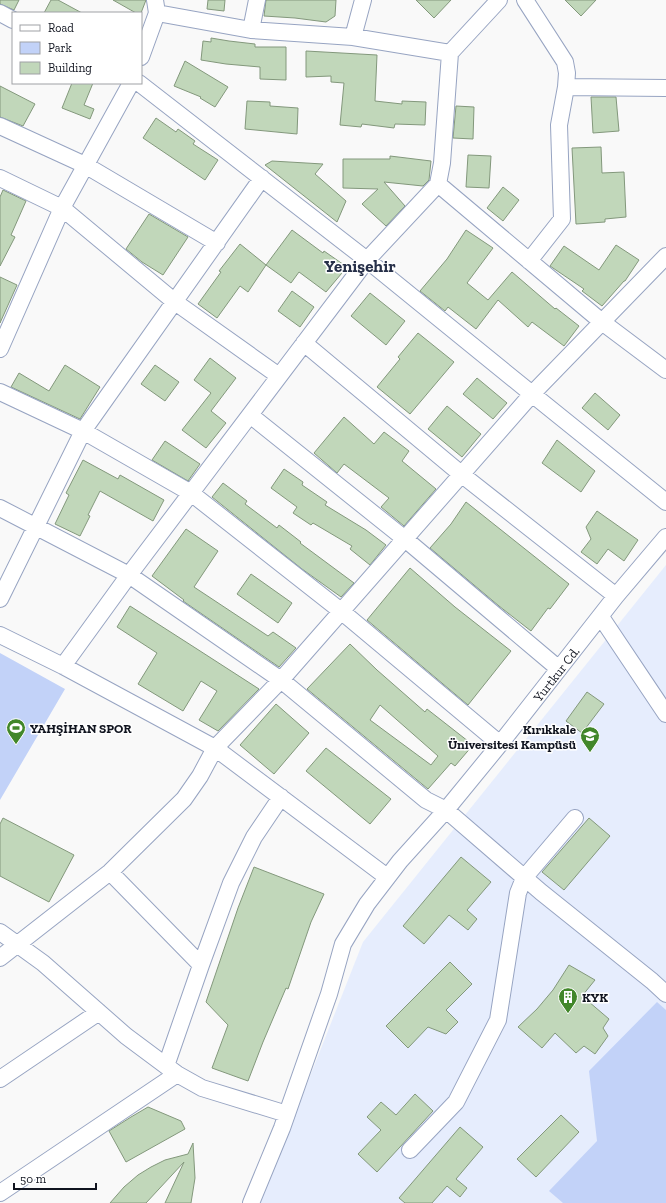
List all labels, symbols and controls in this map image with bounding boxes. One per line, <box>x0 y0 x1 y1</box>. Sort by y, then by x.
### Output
legend <box>12 12 142 84</box>
text: Road <box>48 21 74 35</box>
text: Park <box>48 41 73 55</box>
text: Building <box>48 61 92 75</box>
district label: Yenişehir <box>324 256 396 276</box>
street label: Yurtkur Cd. <box>530 644 582 706</box>
sports icon: YAHŞİHAN SPOR <box>5 717 27 745</box>
place label: YAHŞİHAN SPOR <box>30 721 132 736</box>
place label: Kırıkkale Üniversitesi Kampüsü <box>448 722 577 752</box>
school or university icon: Kırıkkale Üniversitesi Kampüsü <box>579 725 601 753</box>
building icon: KYK <box>557 986 579 1014</box>
place label: KYK <box>582 990 608 1005</box>
scale bar <box>14 1165 96 1191</box>
text: 50 m <box>20 1172 47 1186</box>

